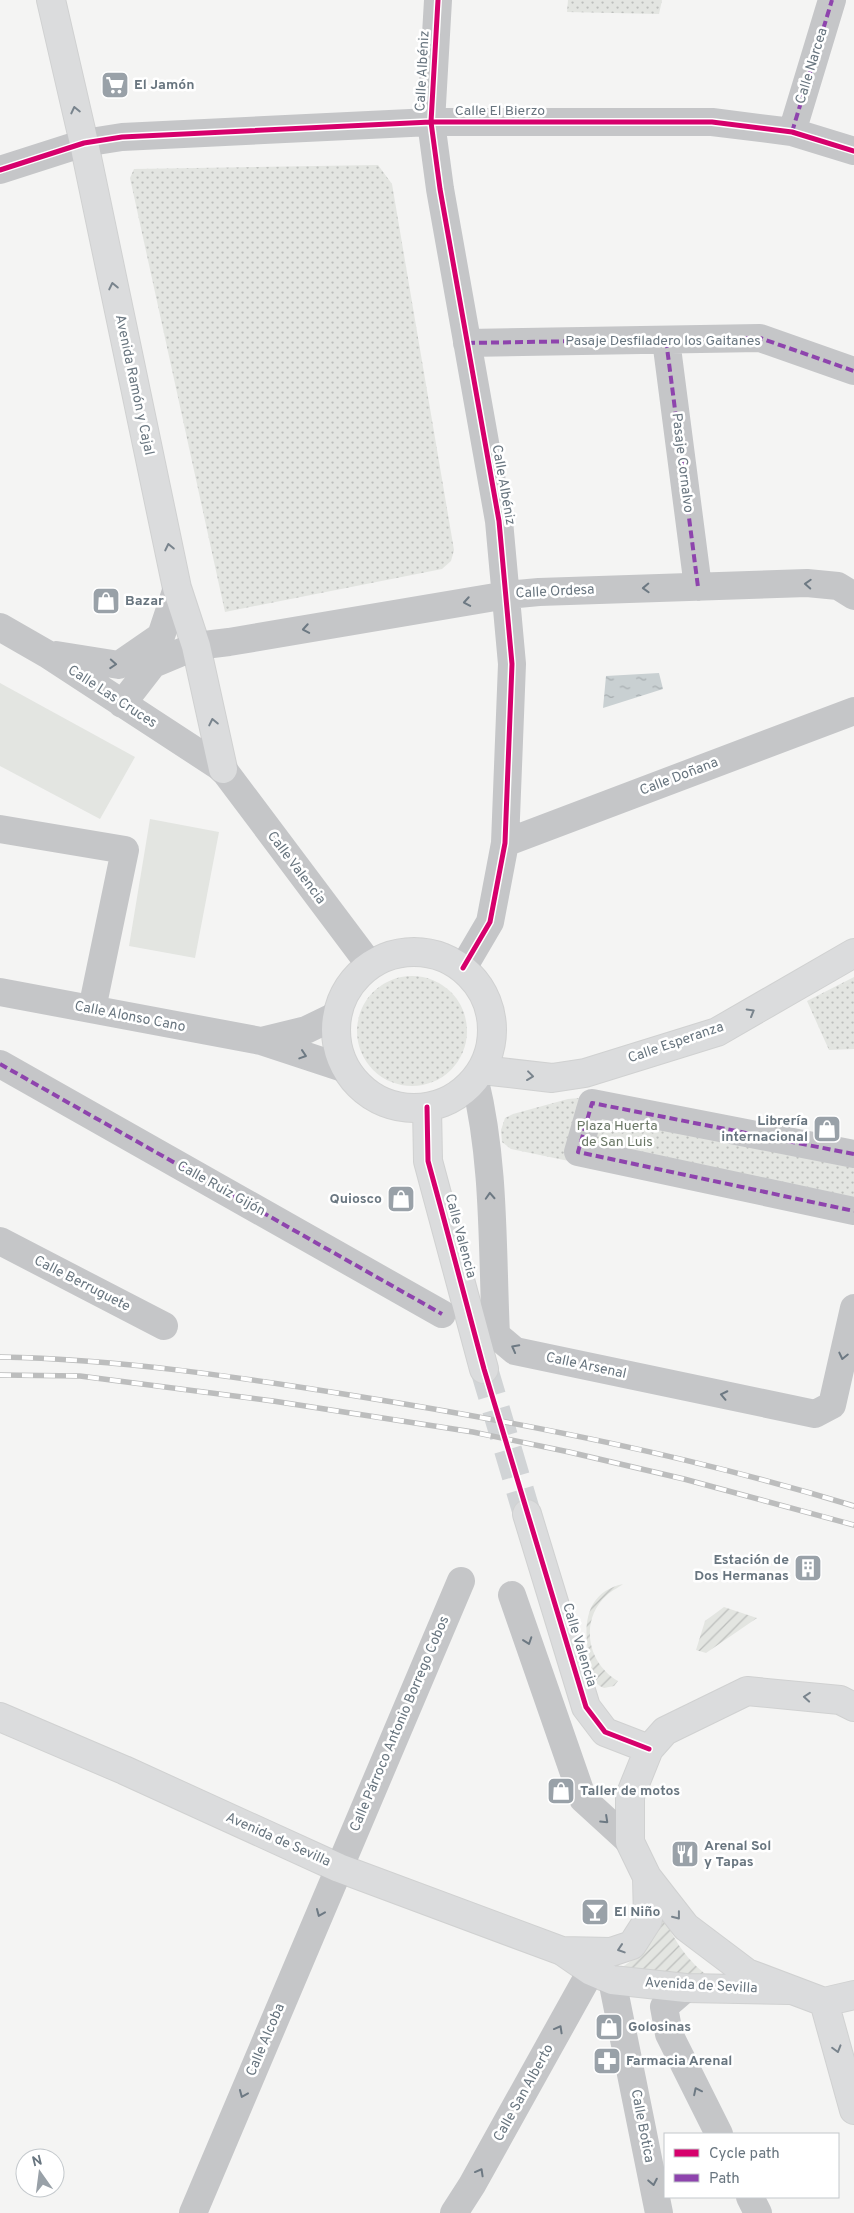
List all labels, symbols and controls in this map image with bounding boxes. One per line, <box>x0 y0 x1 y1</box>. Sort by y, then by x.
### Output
street label: Calle Narcea <box>792 26 832 106</box>
street label: Calle Albéniz <box>412 30 434 112</box>
supermarket icon: El Jamón <box>100 70 130 100</box>
place label: El Jamón <box>134 77 195 94</box>
street label: Calle El Bierzo <box>455 103 545 120</box>
one-way arrow <box>70 105 81 114</box>
one-way arrow <box>109 281 119 290</box>
street label: Avenida Ramón y Cajal <box>111 313 157 457</box>
street label: Pasaje Desfiladero los Gaitanes <box>565 333 761 350</box>
street label: Pasaje Cornalvo <box>667 412 697 514</box>
street label: Calle Albéniz <box>488 443 518 527</box>
one-way arrow <box>164 543 174 552</box>
one-way arrow <box>804 578 812 589</box>
street label: Calle Ordesa <box>515 581 595 603</box>
one-way arrow <box>641 583 649 594</box>
shop icon: Bazar <box>91 586 121 616</box>
place label: Bazar <box>125 593 164 610</box>
one-way arrow <box>462 596 471 606</box>
one-way arrow <box>302 624 311 634</box>
one-way arrow <box>109 658 117 669</box>
street label: Calle Las Cruces <box>64 662 160 732</box>
one-way arrow <box>208 717 219 726</box>
street label: Calle Doñana <box>637 754 721 800</box>
street label: Calle Valencia <box>263 828 329 908</box>
street label: Calle Alonso Cano <box>73 998 187 1036</box>
one-way arrow <box>745 1008 754 1018</box>
street label: Calle Esperanza <box>626 1019 726 1067</box>
one-way arrow <box>299 1049 307 1059</box>
one-way arrow <box>527 1070 535 1081</box>
place label: Librería internacional <box>721 1113 808 1146</box>
shop icon: Librería internacional <box>812 1114 842 1144</box>
park label: Plaza Huerta de San Luis <box>576 1118 658 1151</box>
street label: Calle Ruiz Gijón <box>174 1158 268 1220</box>
shop icon: Quiosco <box>386 1184 416 1214</box>
place label: Quiosco <box>330 1191 382 1208</box>
street label: Calle Valencia <box>441 1192 479 1280</box>
one-way arrow <box>484 1192 495 1200</box>
street label: Calle Berruguete <box>31 1252 133 1316</box>
one-way arrow <box>511 1344 520 1354</box>
street label: Calle Arsenal <box>544 1349 628 1383</box>
one-way arrow <box>838 1351 849 1360</box>
one-way arrow <box>720 1390 729 1400</box>
place label: Estación de Dos Hermanas <box>694 1552 789 1585</box>
building icon: Estación de Dos Hermanas <box>793 1553 823 1583</box>
street label: Calle Valencia <box>558 1601 600 1689</box>
street label: Calle Párroco Antonio Borrego Cobos <box>347 1613 453 1835</box>
one-way arrow <box>523 1637 533 1645</box>
one-way arrow <box>803 1692 811 1703</box>
shop icon: Taller de motos <box>546 1776 576 1806</box>
place label: Taller de motos <box>580 1783 680 1800</box>
street label: Avenida de Sevilla <box>223 1809 333 1871</box>
one-way arrow <box>600 1814 609 1823</box>
place label: Arenal Sol y Tapas <box>704 1838 771 1871</box>
restaurant icon: Arenal Sol y Tapas <box>670 1839 700 1869</box>
bar icon: El Niño <box>580 1897 610 1927</box>
place label: El Niño <box>614 1904 661 1921</box>
one-way arrow <box>316 1908 326 1916</box>
one-way arrow <box>672 1910 680 1919</box>
one-way arrow <box>617 1943 625 1953</box>
street label: Avenida de Sevilla <box>644 1975 758 1997</box>
street label: Calle Alcoba <box>243 2001 289 2079</box>
shop icon: Golosinas <box>594 2012 624 2042</box>
place label: Golosinas <box>628 2019 691 2036</box>
one-way arrow <box>552 2026 562 2035</box>
street label: Calle San Alberto <box>490 2041 558 2145</box>
one-way arrow <box>831 2044 842 2053</box>
pharmacy icon: Farmacia Arenal <box>592 2046 622 2076</box>
place label: Farmacia Arenal <box>626 2053 732 2070</box>
one-way arrow <box>693 2087 703 2096</box>
street label: Calle Botica <box>627 2088 657 2164</box>
one-way arrow <box>239 2089 250 2098</box>
legend <box>664 2133 839 2198</box>
text: Cycle path <box>709 2145 780 2164</box>
north arrow <box>15 2148 65 2198</box>
text: N <box>30 2152 44 2171</box>
one-way arrow <box>474 2168 484 2177</box>
text: Path <box>709 2170 740 2189</box>
one-way arrow <box>647 2178 658 2186</box>

